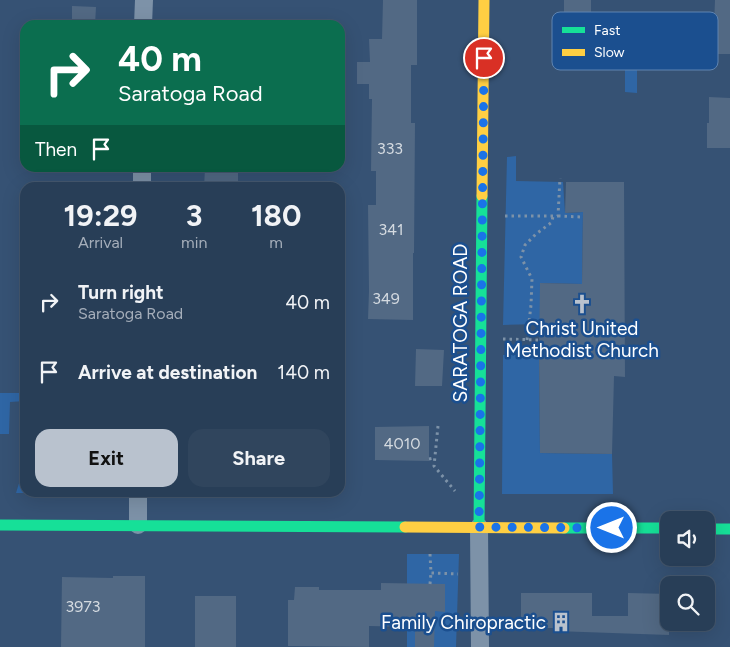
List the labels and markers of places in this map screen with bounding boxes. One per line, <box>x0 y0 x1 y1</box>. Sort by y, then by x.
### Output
pin <box>463 37 505 79</box>
church icon: Christ United Methodist Church <box>571 293 593 315</box>
place label: Christ United Methodist Church <box>505 317 659 362</box>
place label: Family Chiropractic <box>381 611 546 634</box>
building icon: Family Chiropractic <box>550 611 572 633</box>

